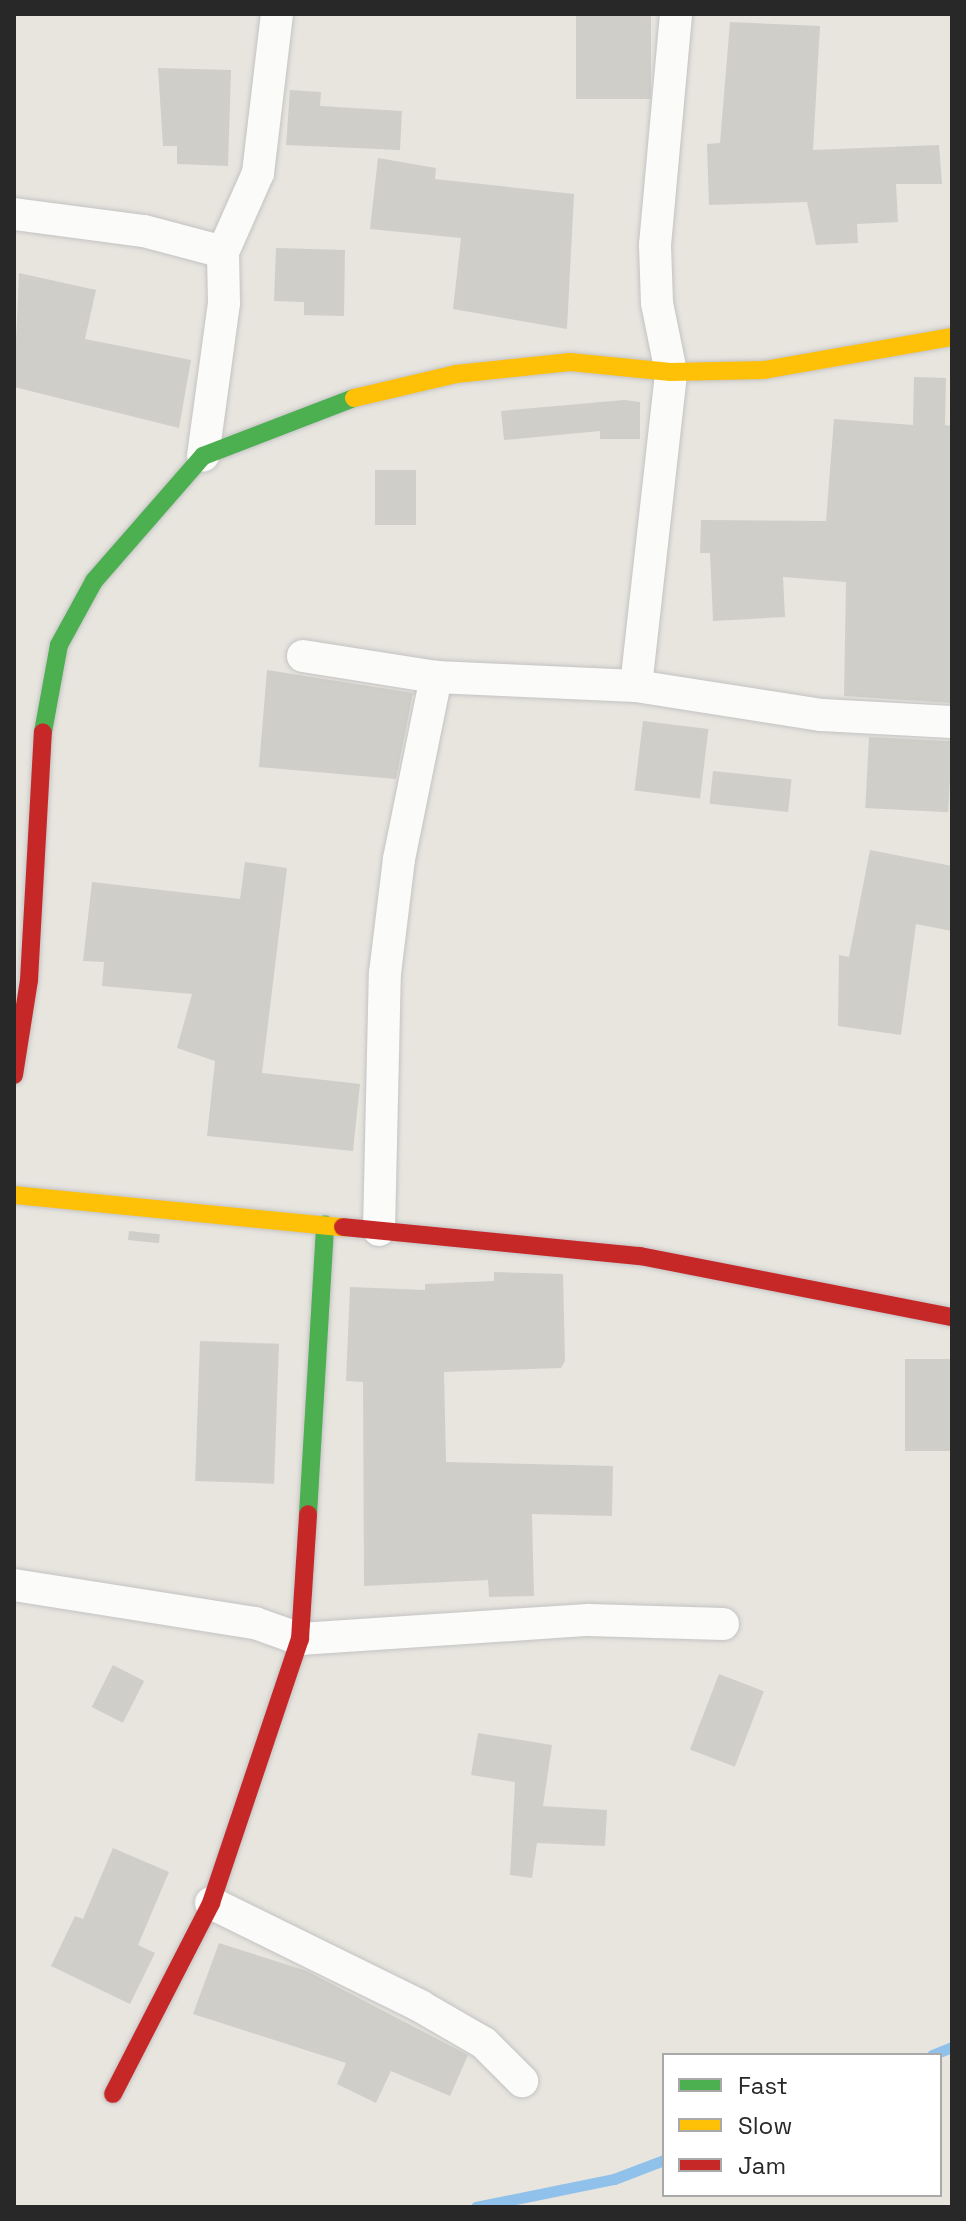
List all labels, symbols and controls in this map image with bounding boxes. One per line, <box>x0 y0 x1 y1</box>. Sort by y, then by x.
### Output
legend <box>662 2053 942 2197</box>
text: Fast <box>738 2070 788 2101</box>
text: Slow <box>738 2110 792 2141</box>
text: Jam <box>738 2150 786 2181</box>

